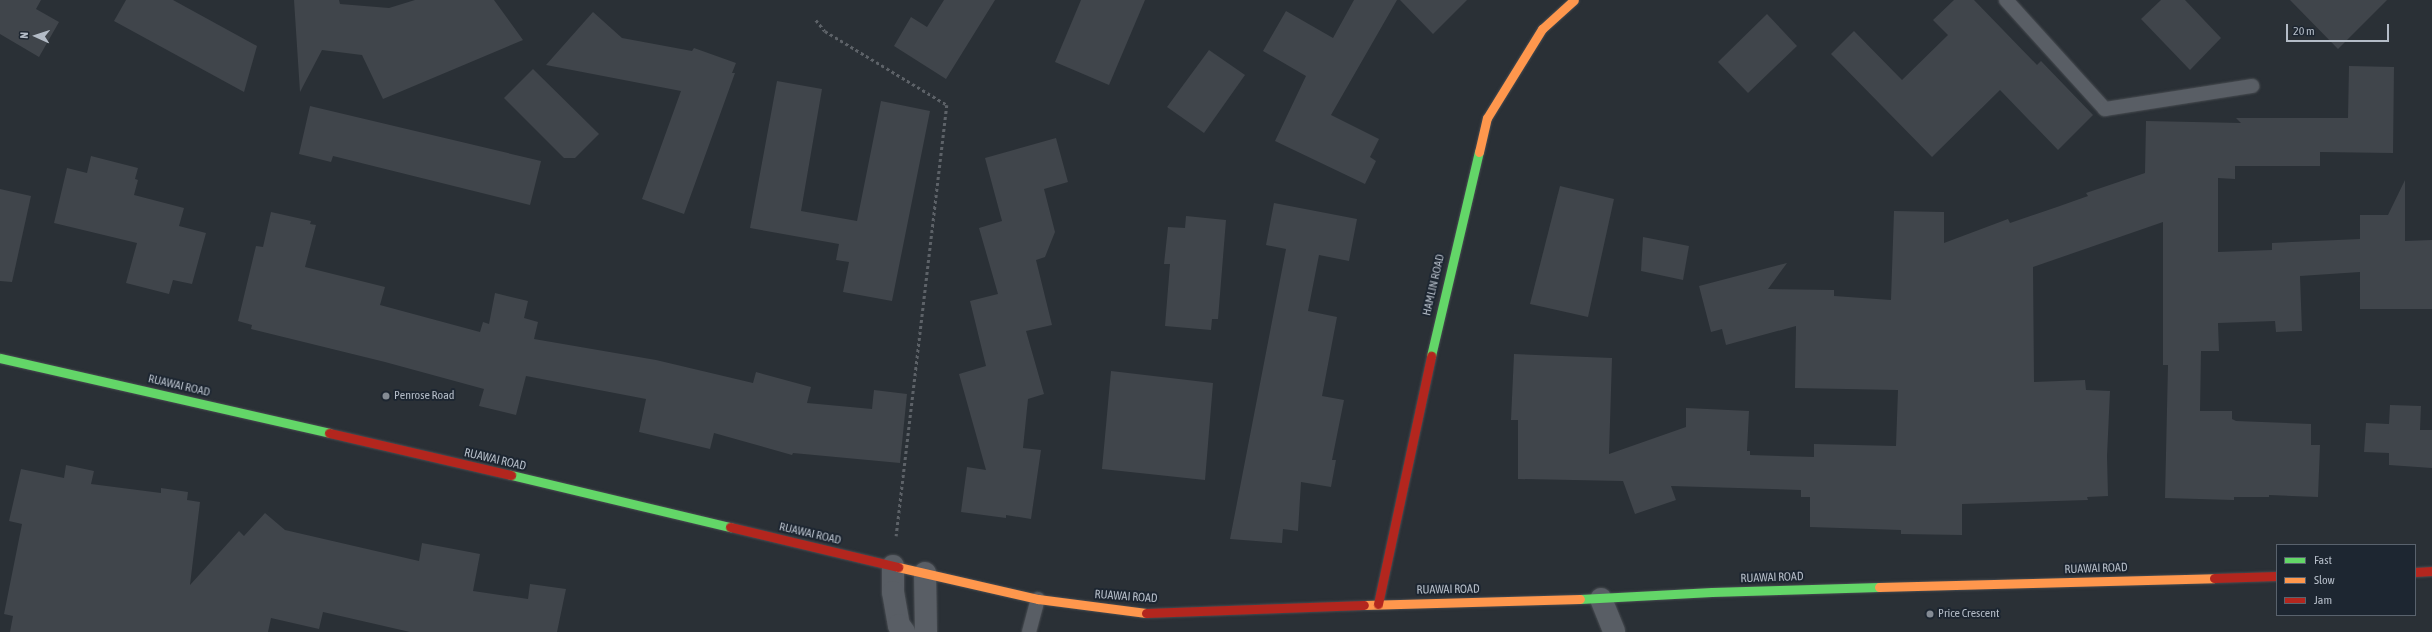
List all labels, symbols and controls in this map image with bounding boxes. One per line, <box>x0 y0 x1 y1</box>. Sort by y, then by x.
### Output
north arrow <box>16 16 56 56</box>
scale bar <box>2288 16 2391 42</box>
text: 20 m <box>2293 24 2315 38</box>
text: N <box>18 32 30 39</box>
street label: HAMLIN ROAD <box>1420 253 1448 317</box>
street label: RUAWAI ROAD <box>147 372 211 400</box>
place label: Penrose Road <box>394 389 454 403</box>
marker: Penrose Road <box>381 391 391 401</box>
street label: RUAWAI ROAD <box>463 446 527 474</box>
street label: RUAWAI ROAD <box>778 520 842 548</box>
legend <box>2276 544 2416 616</box>
text: Fast <box>2314 553 2332 567</box>
street label: RUAWAI ROAD <box>2064 561 2128 577</box>
street label: RUAWAI ROAD <box>1740 570 1804 586</box>
text: Slow <box>2314 573 2335 587</box>
street label: RUAWAI ROAD <box>1416 582 1480 598</box>
street label: RUAWAI ROAD <box>1094 588 1158 606</box>
text: Jam <box>2314 593 2332 607</box>
place label: Price Crescent <box>1938 607 1999 621</box>
marker: Price Crescent <box>1925 609 1935 619</box>

